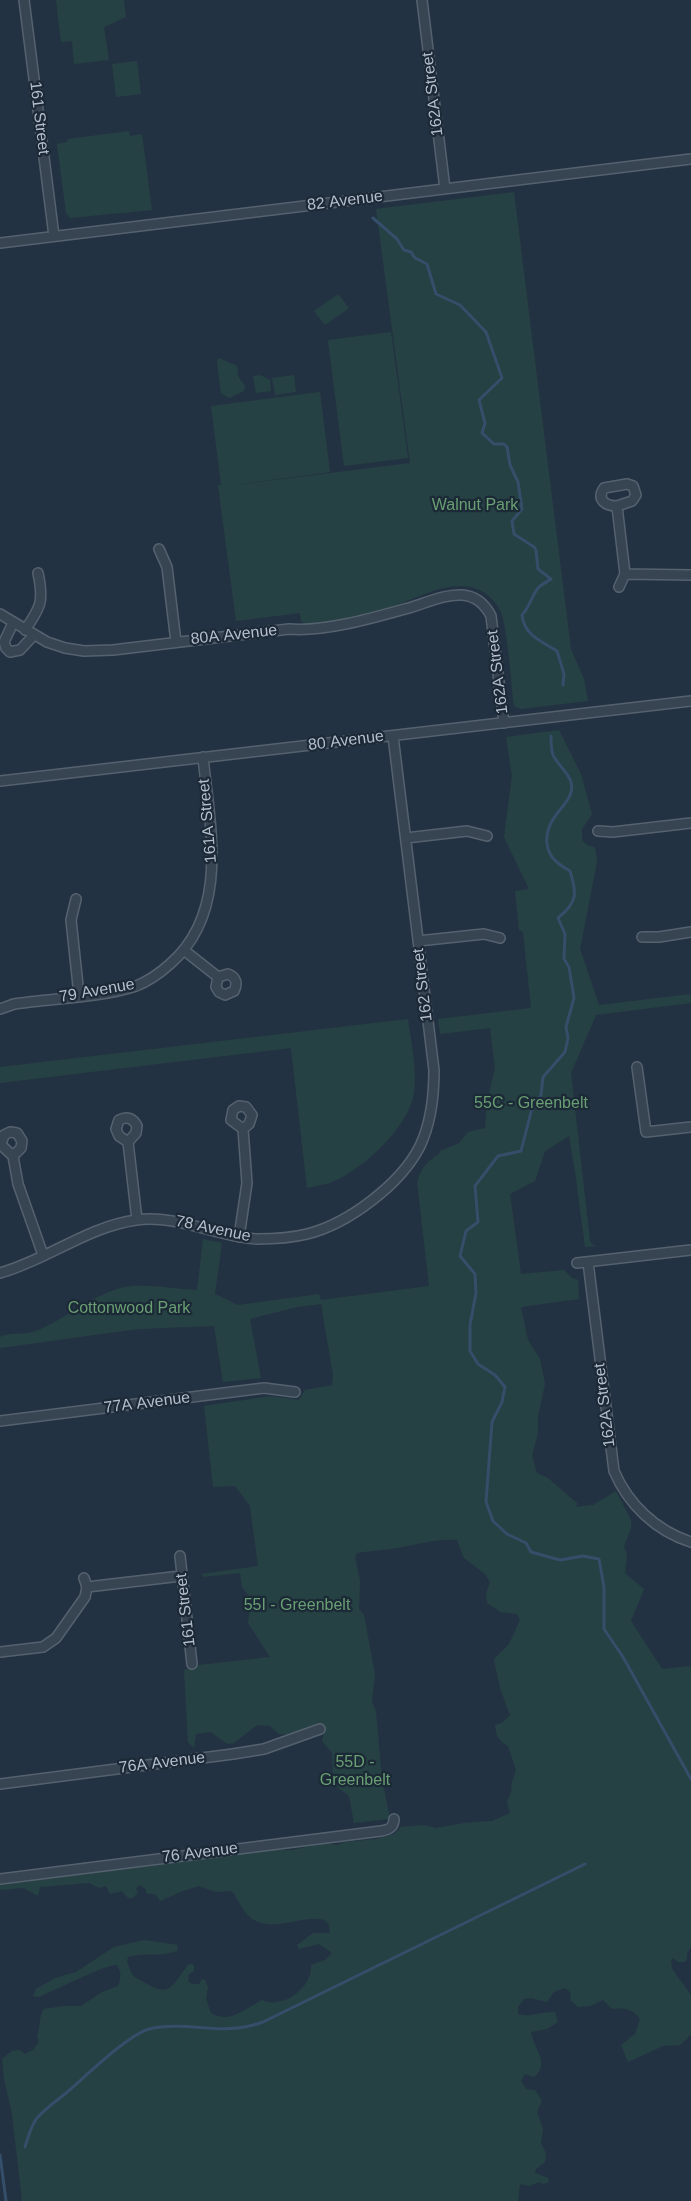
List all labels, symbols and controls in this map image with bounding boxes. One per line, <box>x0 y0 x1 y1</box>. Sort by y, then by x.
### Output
street label: 162A Street <box>418 51 448 137</box>
street label: 161 Street <box>25 80 53 156</box>
street label: 82 Avenue <box>306 187 384 215</box>
park label: Walnut Park <box>432 496 518 516</box>
street label: 80A Avenue <box>190 621 278 649</box>
street label: 162A Street <box>483 629 513 715</box>
street label: 80 Avenue <box>307 727 385 755</box>
street label: 161A Street <box>195 778 221 864</box>
street label: 162 Street <box>409 947 437 1023</box>
street label: 79 Avenue <box>58 975 136 1007</box>
park label: 55C - Greenbelt <box>474 1094 588 1114</box>
street label: 78 Avenue <box>174 1212 252 1246</box>
park label: Cottonwood Park <box>68 1299 190 1319</box>
street label: 162A Street <box>590 1362 620 1448</box>
street label: 77A Avenue <box>103 1388 191 1418</box>
street label: 161 Street <box>172 1572 200 1648</box>
park label: 55I - Greenbelt <box>244 1596 350 1616</box>
street label: 76A Avenue <box>118 1748 206 1778</box>
park label: 55D - Greenbelt <box>320 1753 390 1791</box>
street label: 76 Avenue <box>161 1839 239 1867</box>

